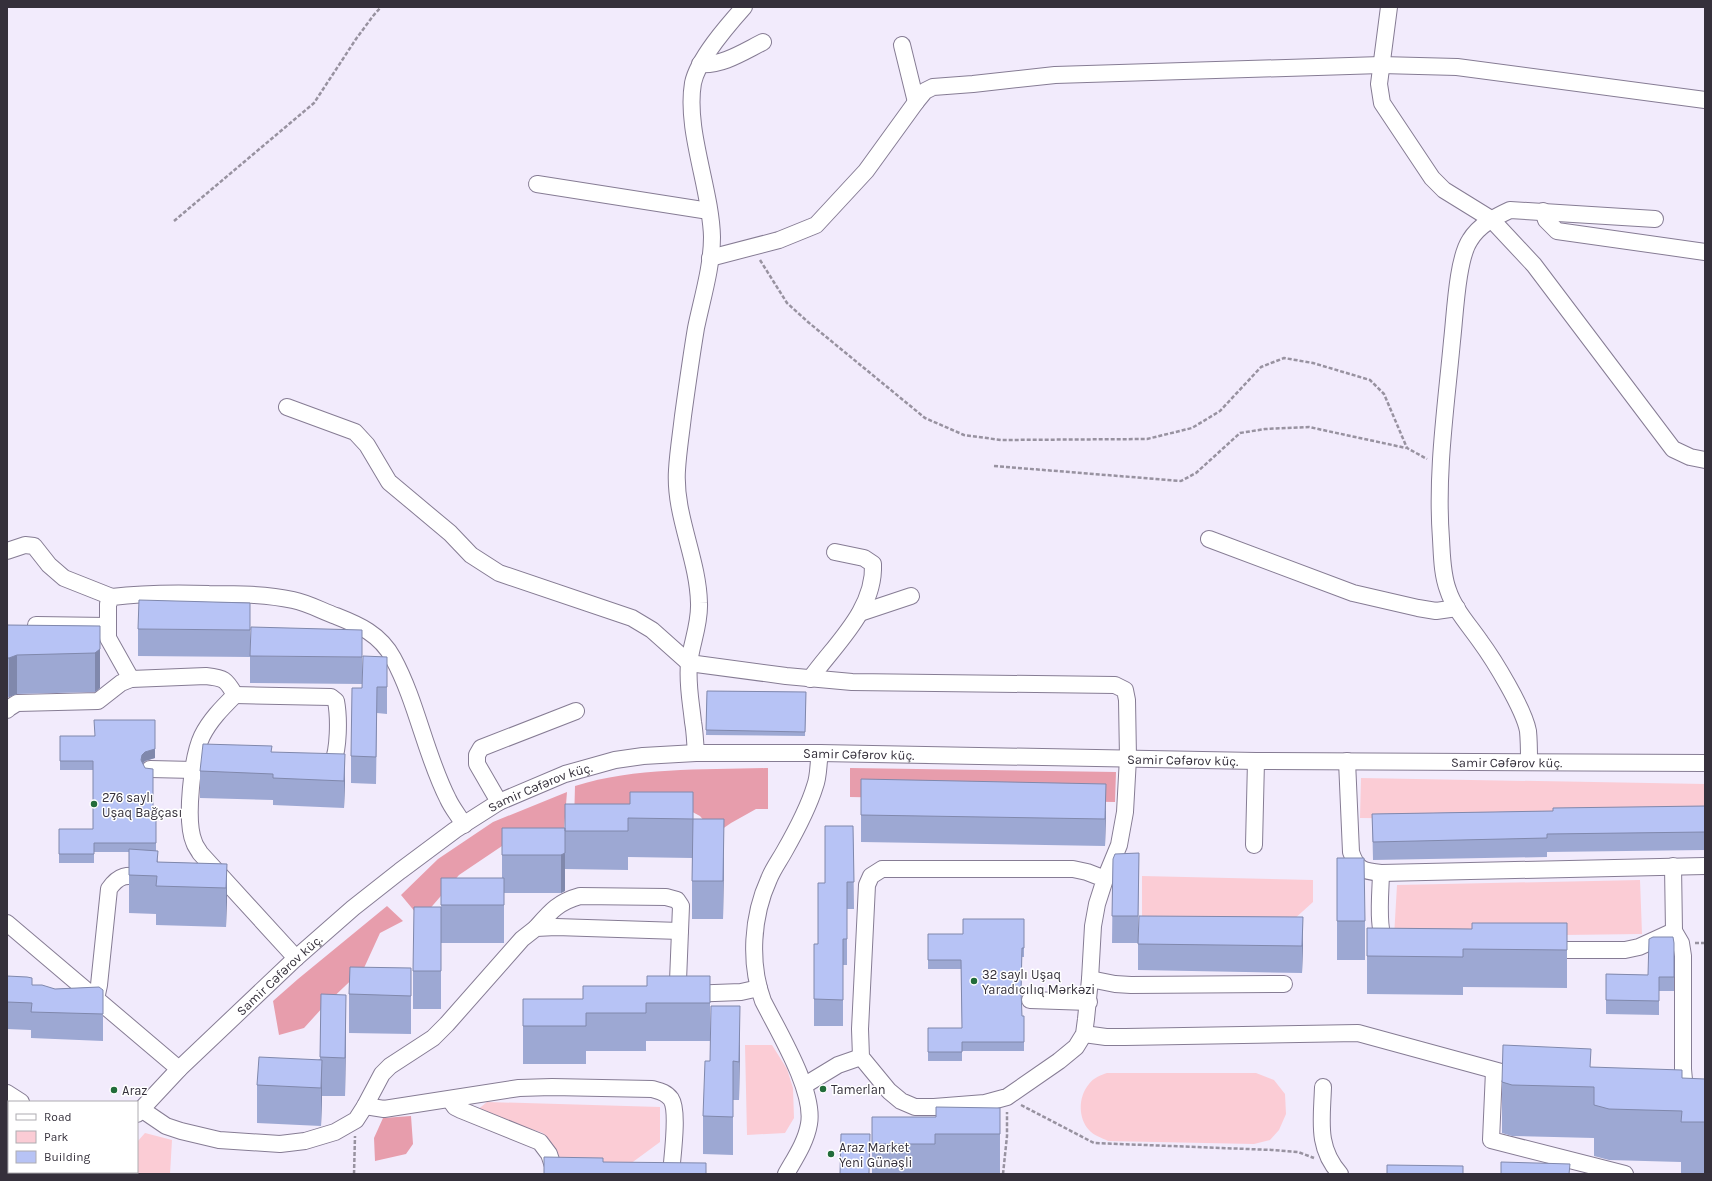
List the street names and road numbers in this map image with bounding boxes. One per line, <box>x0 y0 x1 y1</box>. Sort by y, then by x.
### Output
street label: Samir Cəfərov küç. <box>803 746 915 763</box>
street label: Samir Cəfərov küç. <box>1127 752 1239 769</box>
street label: Samir Cəfərov küç. <box>1451 755 1562 770</box>
street label: Samir Cəfərov küç. <box>485 760 594 815</box>
street label: Samir Cəfərov küç. <box>233 932 325 1019</box>

